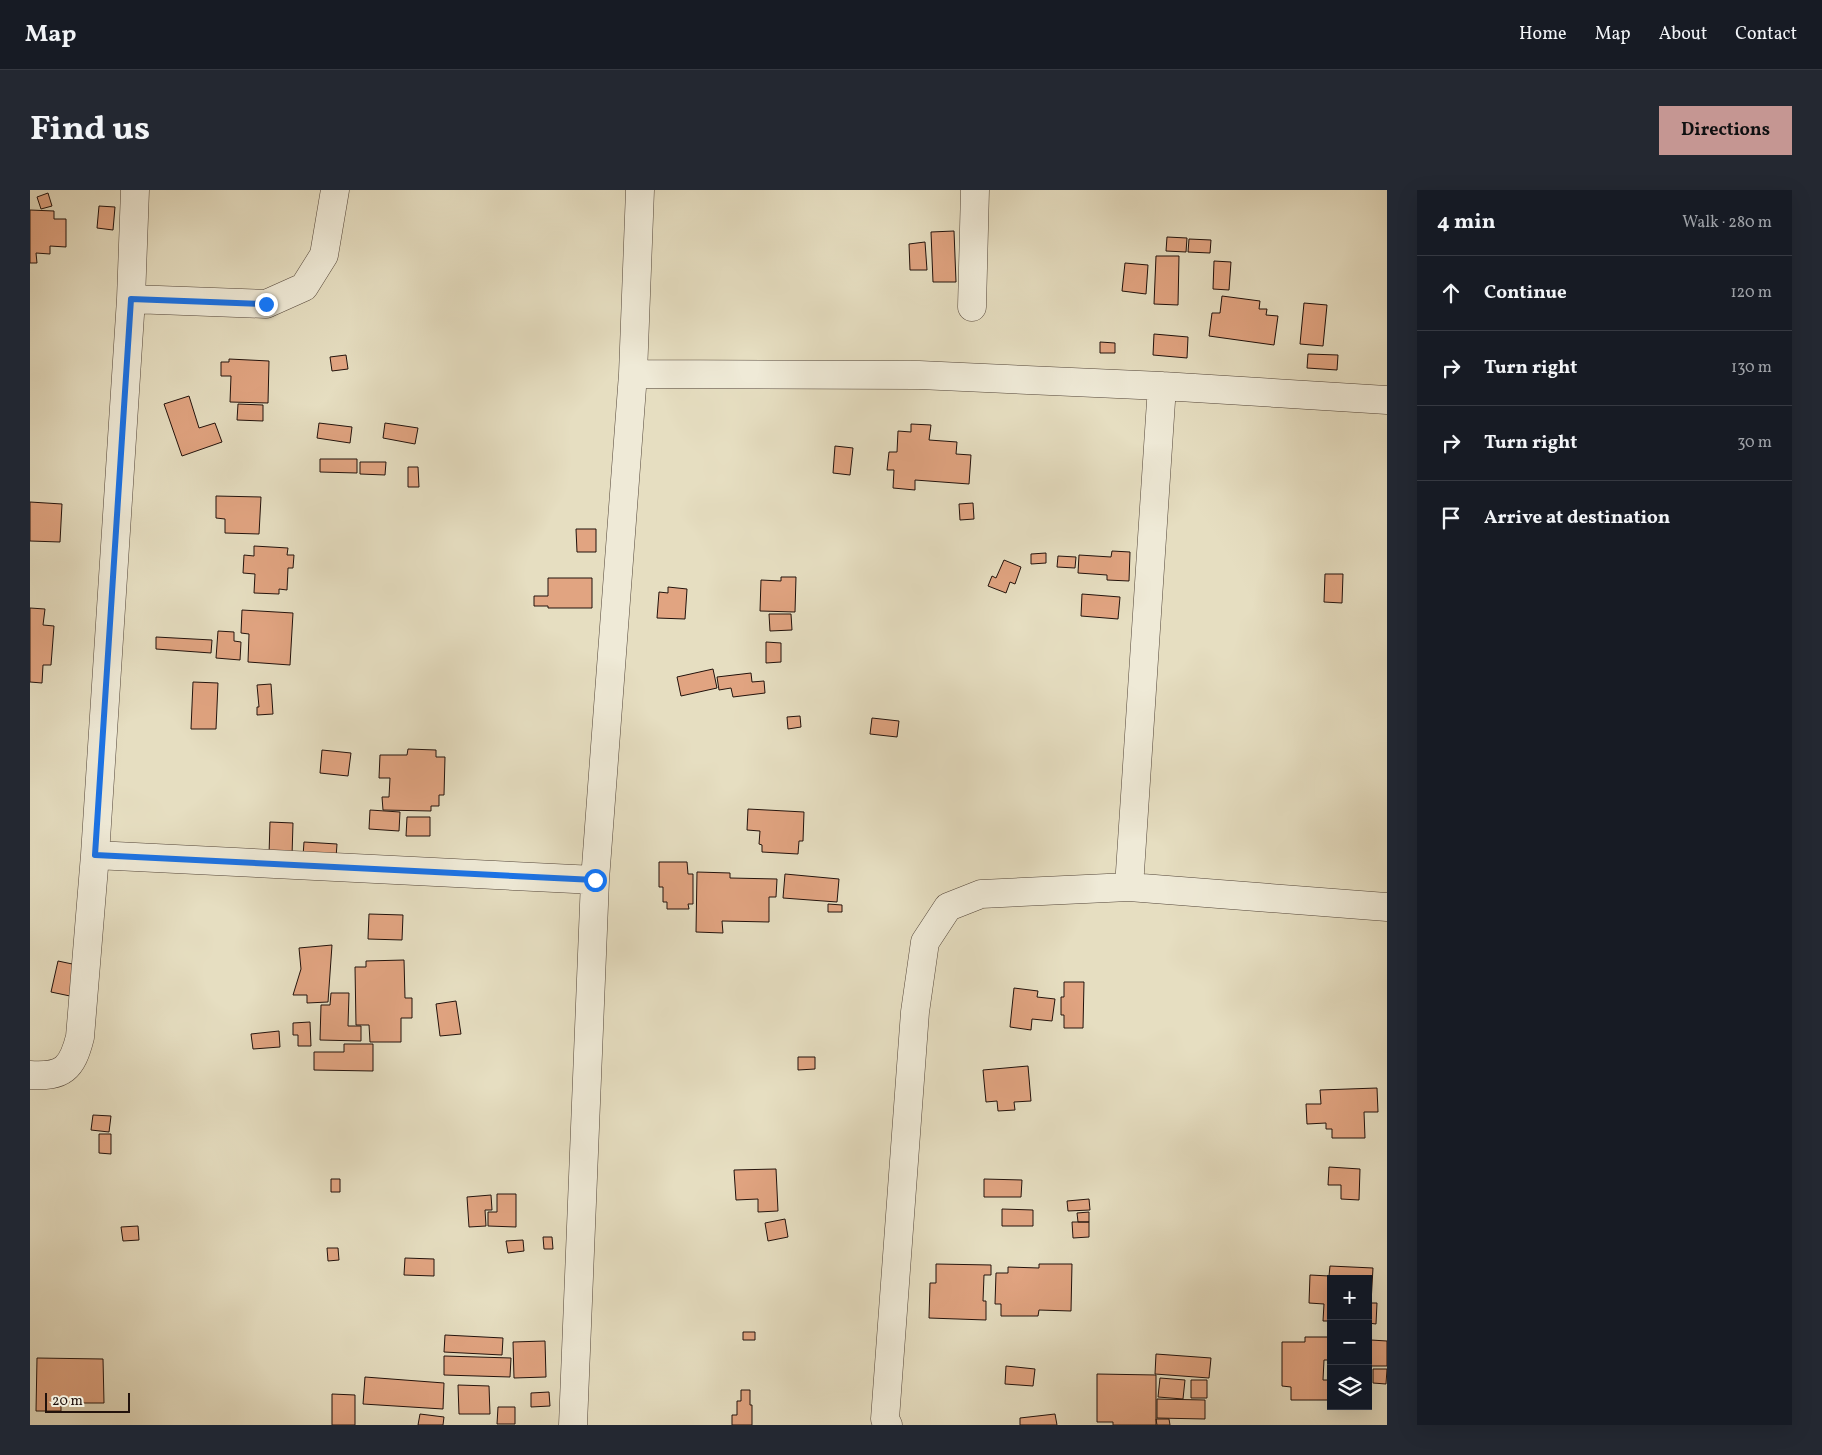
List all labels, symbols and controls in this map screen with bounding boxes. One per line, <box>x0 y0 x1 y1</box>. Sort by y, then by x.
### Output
text: Map <box>25 18 76 52</box>
text: Home <box>1519 22 1567 47</box>
text: Map <box>1595 22 1631 47</box>
text: About <box>1659 22 1707 47</box>
text: Contact <box>1735 22 1797 47</box>
text: Find us <box>30 106 150 154</box>
button: Directions <box>1659 106 1792 155</box>
text: 4 min <box>1437 208 1496 237</box>
text: Walk · 280 m <box>1682 212 1772 234</box>
icon: ahead <box>1437 279 1465 307</box>
text: Continue <box>1484 280 1567 306</box>
text: 120 m <box>1730 282 1772 304</box>
route end <box>255 293 278 316</box>
icon: right <box>1437 354 1465 382</box>
text: Turn right <box>1484 355 1577 381</box>
text: 130 m <box>1731 357 1772 379</box>
icon: right <box>1437 429 1465 457</box>
text: Turn right <box>1484 430 1577 456</box>
text: 30 m <box>1737 432 1772 454</box>
icon: arrive <box>1437 504 1465 532</box>
text: Arrive at destination <box>1484 505 1670 531</box>
route start <box>584 869 607 892</box>
map controls <box>1327 1275 1372 1410</box>
button: + <box>1327 1275 1372 1320</box>
button: − <box>1327 1320 1372 1365</box>
button: layers <box>1327 1365 1372 1410</box>
scale bar <box>45 1390 130 1413</box>
text: 20 m <box>52 1392 83 1411</box>

